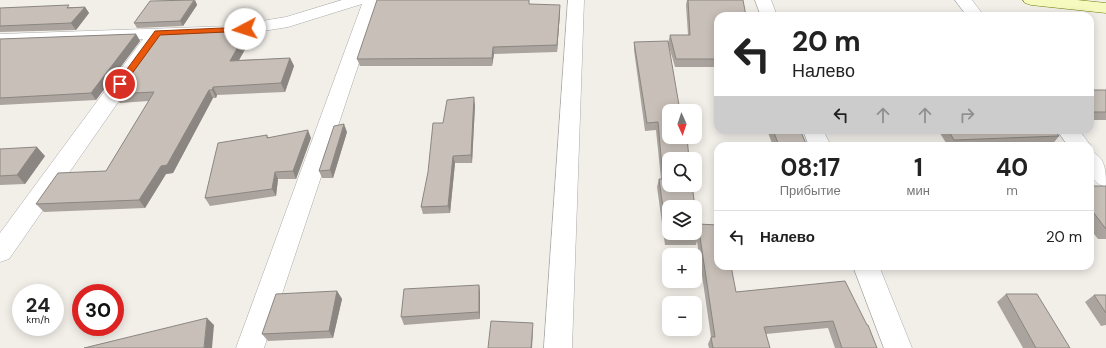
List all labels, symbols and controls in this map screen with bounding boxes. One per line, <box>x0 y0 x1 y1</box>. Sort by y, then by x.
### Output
position arrow <box>224 8 266 50</box>
text: 20 m <box>792 23 861 60</box>
icon: left <box>726 28 778 80</box>
text: Налево <box>792 59 855 83</box>
pin <box>103 67 137 101</box>
icon: arrive <box>109 73 131 95</box>
north arrow <box>662 104 702 144</box>
map controls <box>662 104 702 336</box>
icon: left <box>830 104 852 126</box>
icon: ahead <box>872 104 894 126</box>
icon: ahead <box>914 104 936 126</box>
icon: right <box>956 104 978 126</box>
button: search <box>662 152 702 192</box>
text: 08:17 <box>780 152 840 183</box>
text: 1 <box>914 152 923 183</box>
text: 40 <box>996 152 1028 183</box>
text: Прибытие <box>780 182 841 199</box>
text: мин <box>907 182 930 199</box>
text: m <box>1006 182 1018 199</box>
button: layers <box>662 200 702 240</box>
icon: left <box>726 226 748 248</box>
text: Налево <box>760 227 815 247</box>
text: 20 m <box>1046 227 1082 247</box>
button: + <box>662 248 702 288</box>
speed limit sign: 30 <box>72 284 124 336</box>
text: 24 <box>26 292 50 318</box>
button: − <box>662 296 702 336</box>
text: km/h <box>26 313 50 326</box>

